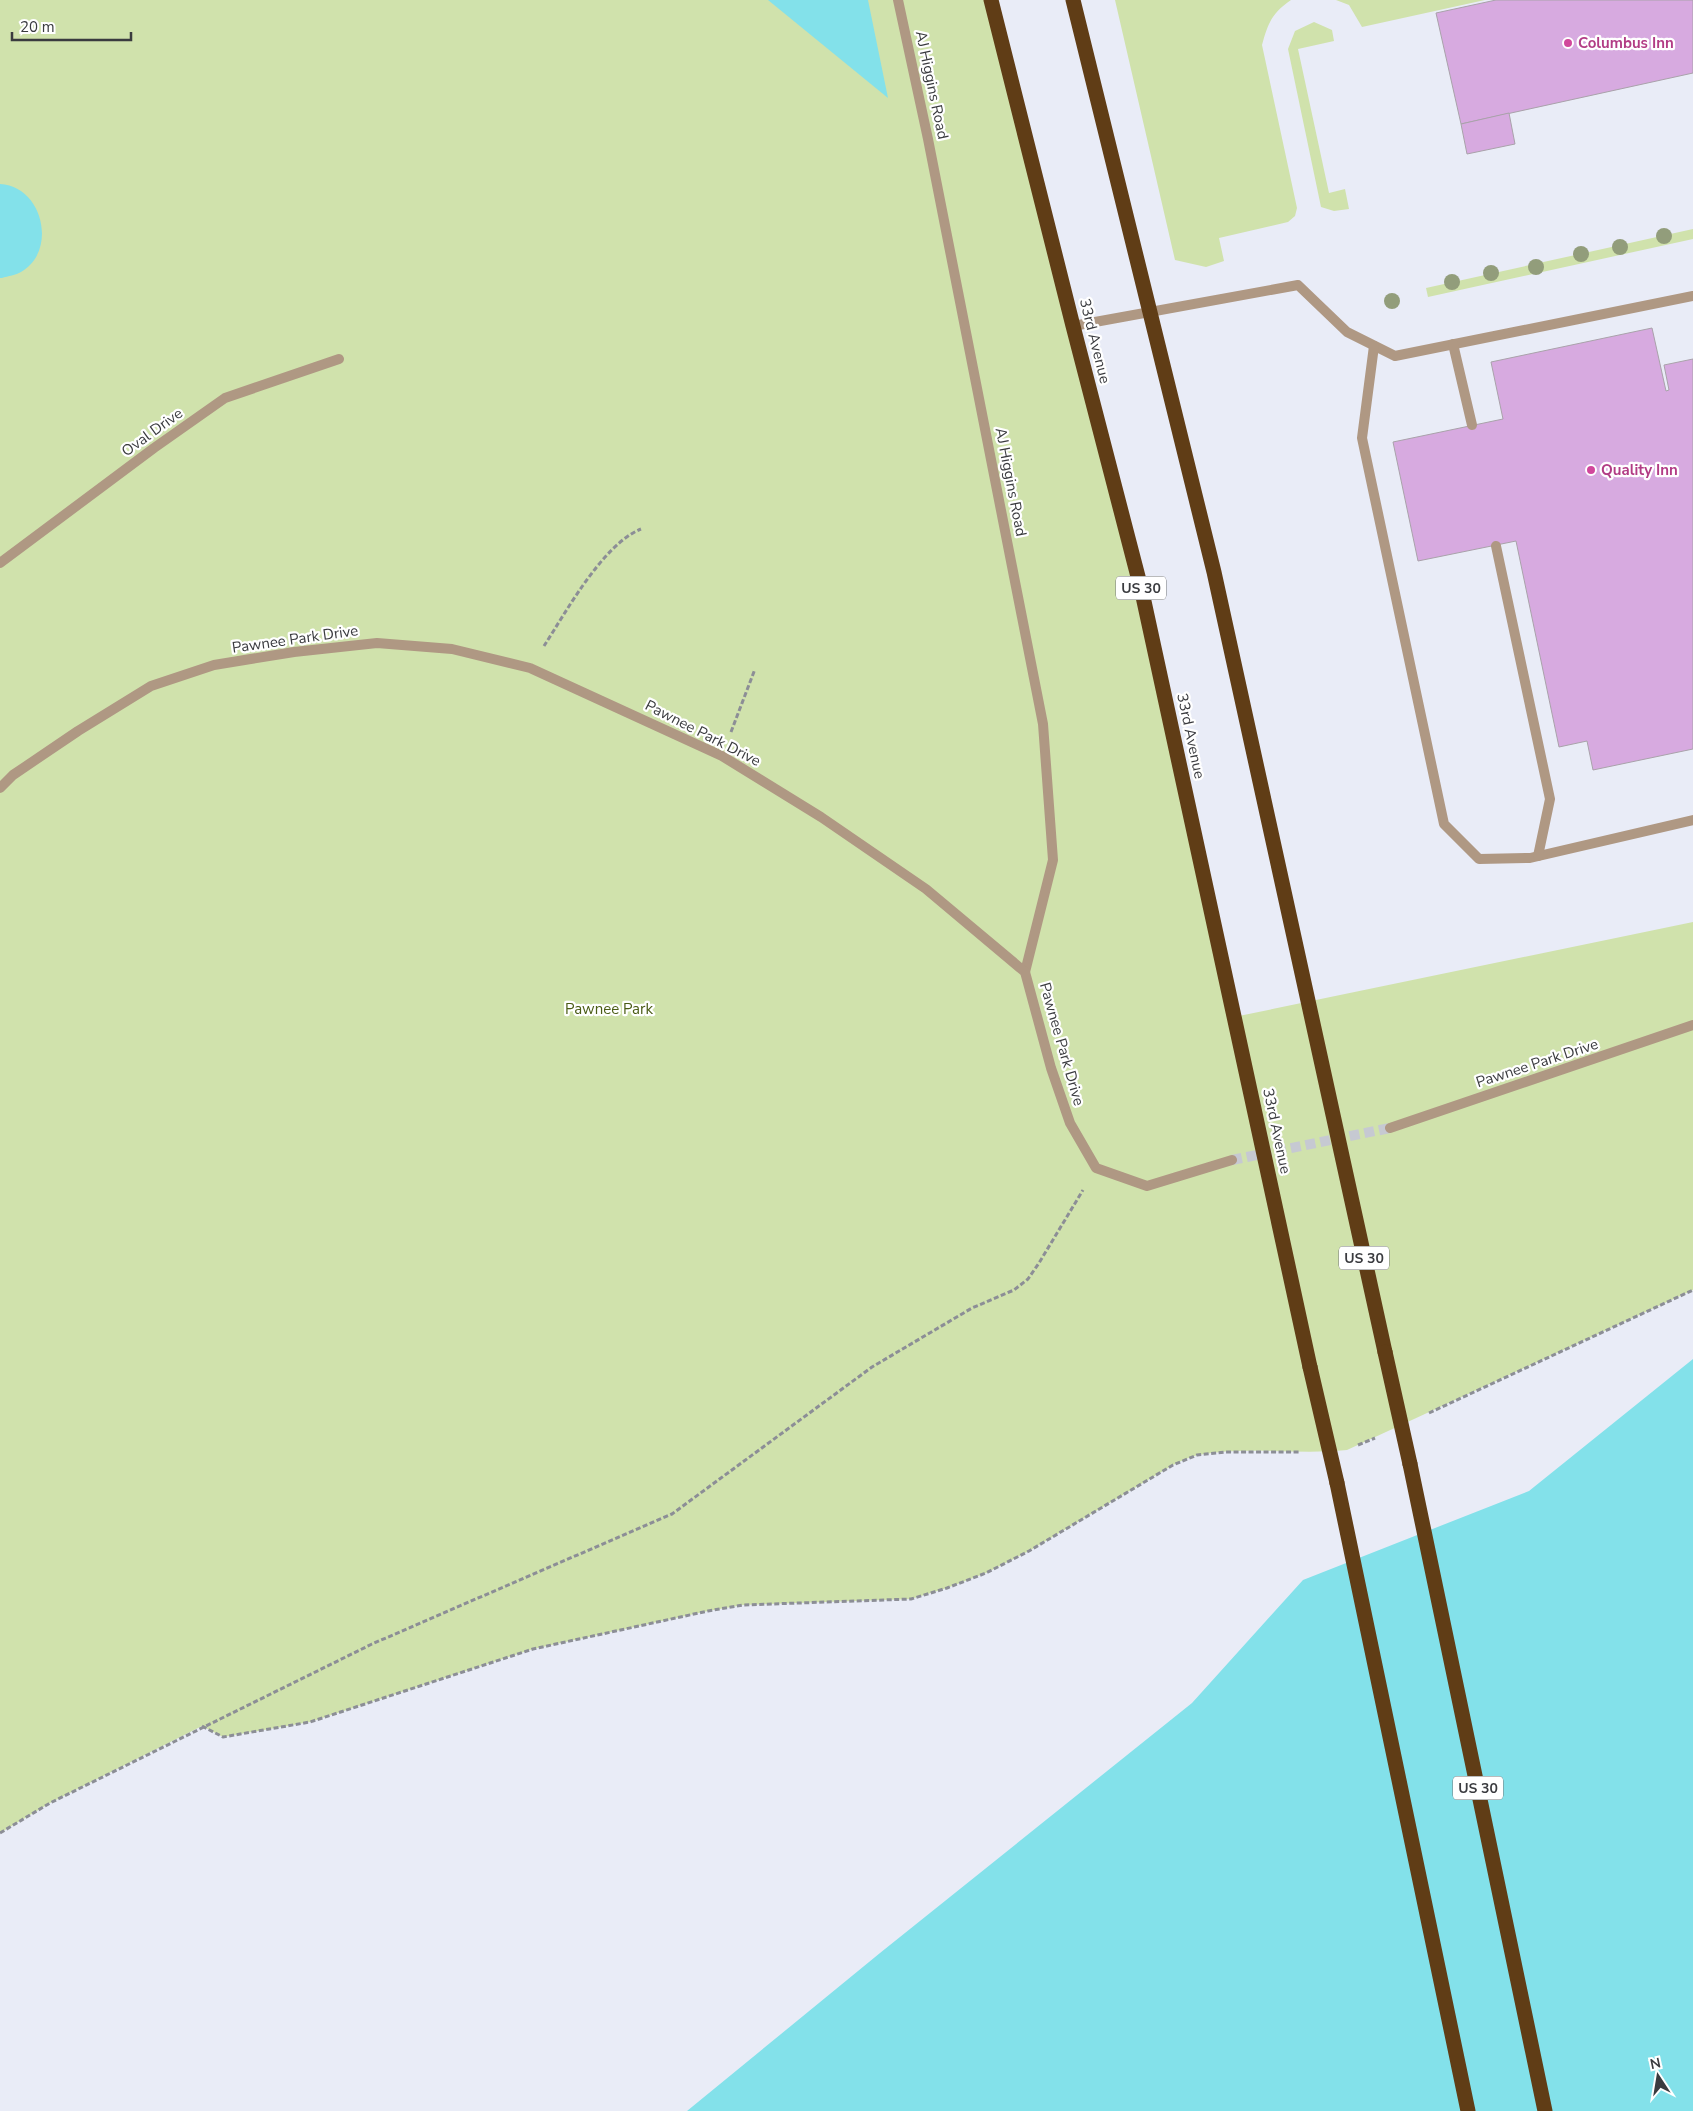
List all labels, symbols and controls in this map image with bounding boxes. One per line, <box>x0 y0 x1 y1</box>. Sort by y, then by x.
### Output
scale bar <box>12 10 131 42</box>
text: 20 m <box>20 17 55 37</box>
street label: AJ Higgins Road <box>911 29 953 141</box>
place label: Columbus Inn <box>1578 33 1674 53</box>
marker: Columbus Inn <box>1562 37 1574 49</box>
street label: 33rd Avenue <box>1075 296 1115 386</box>
street label: Oval Drive <box>117 403 187 461</box>
street label: AJ Higgins Road <box>991 426 1031 538</box>
place label: Quality Inn <box>1601 460 1678 480</box>
marker: Quality Inn <box>1585 464 1597 476</box>
road number: US 30 <box>1116 576 1166 600</box>
street label: Pawnee Park Drive <box>231 620 359 658</box>
street label: 33rd Avenue <box>1172 691 1210 781</box>
street label: Pawnee Park Drive <box>642 695 764 771</box>
street label: Pawnee Park Drive <box>1035 980 1089 1108</box>
park label: Pawnee Park <box>565 999 653 1019</box>
street label: Pawnee Park Drive <box>1473 1034 1601 1092</box>
street label: 33rd Avenue <box>1258 1086 1296 1176</box>
road number: US 30 <box>1339 1246 1389 1270</box>
road number: US 30 <box>1453 1776 1503 1800</box>
north arrow <box>1633 2051 1683 2101</box>
text: N <box>1648 2053 1663 2074</box>

